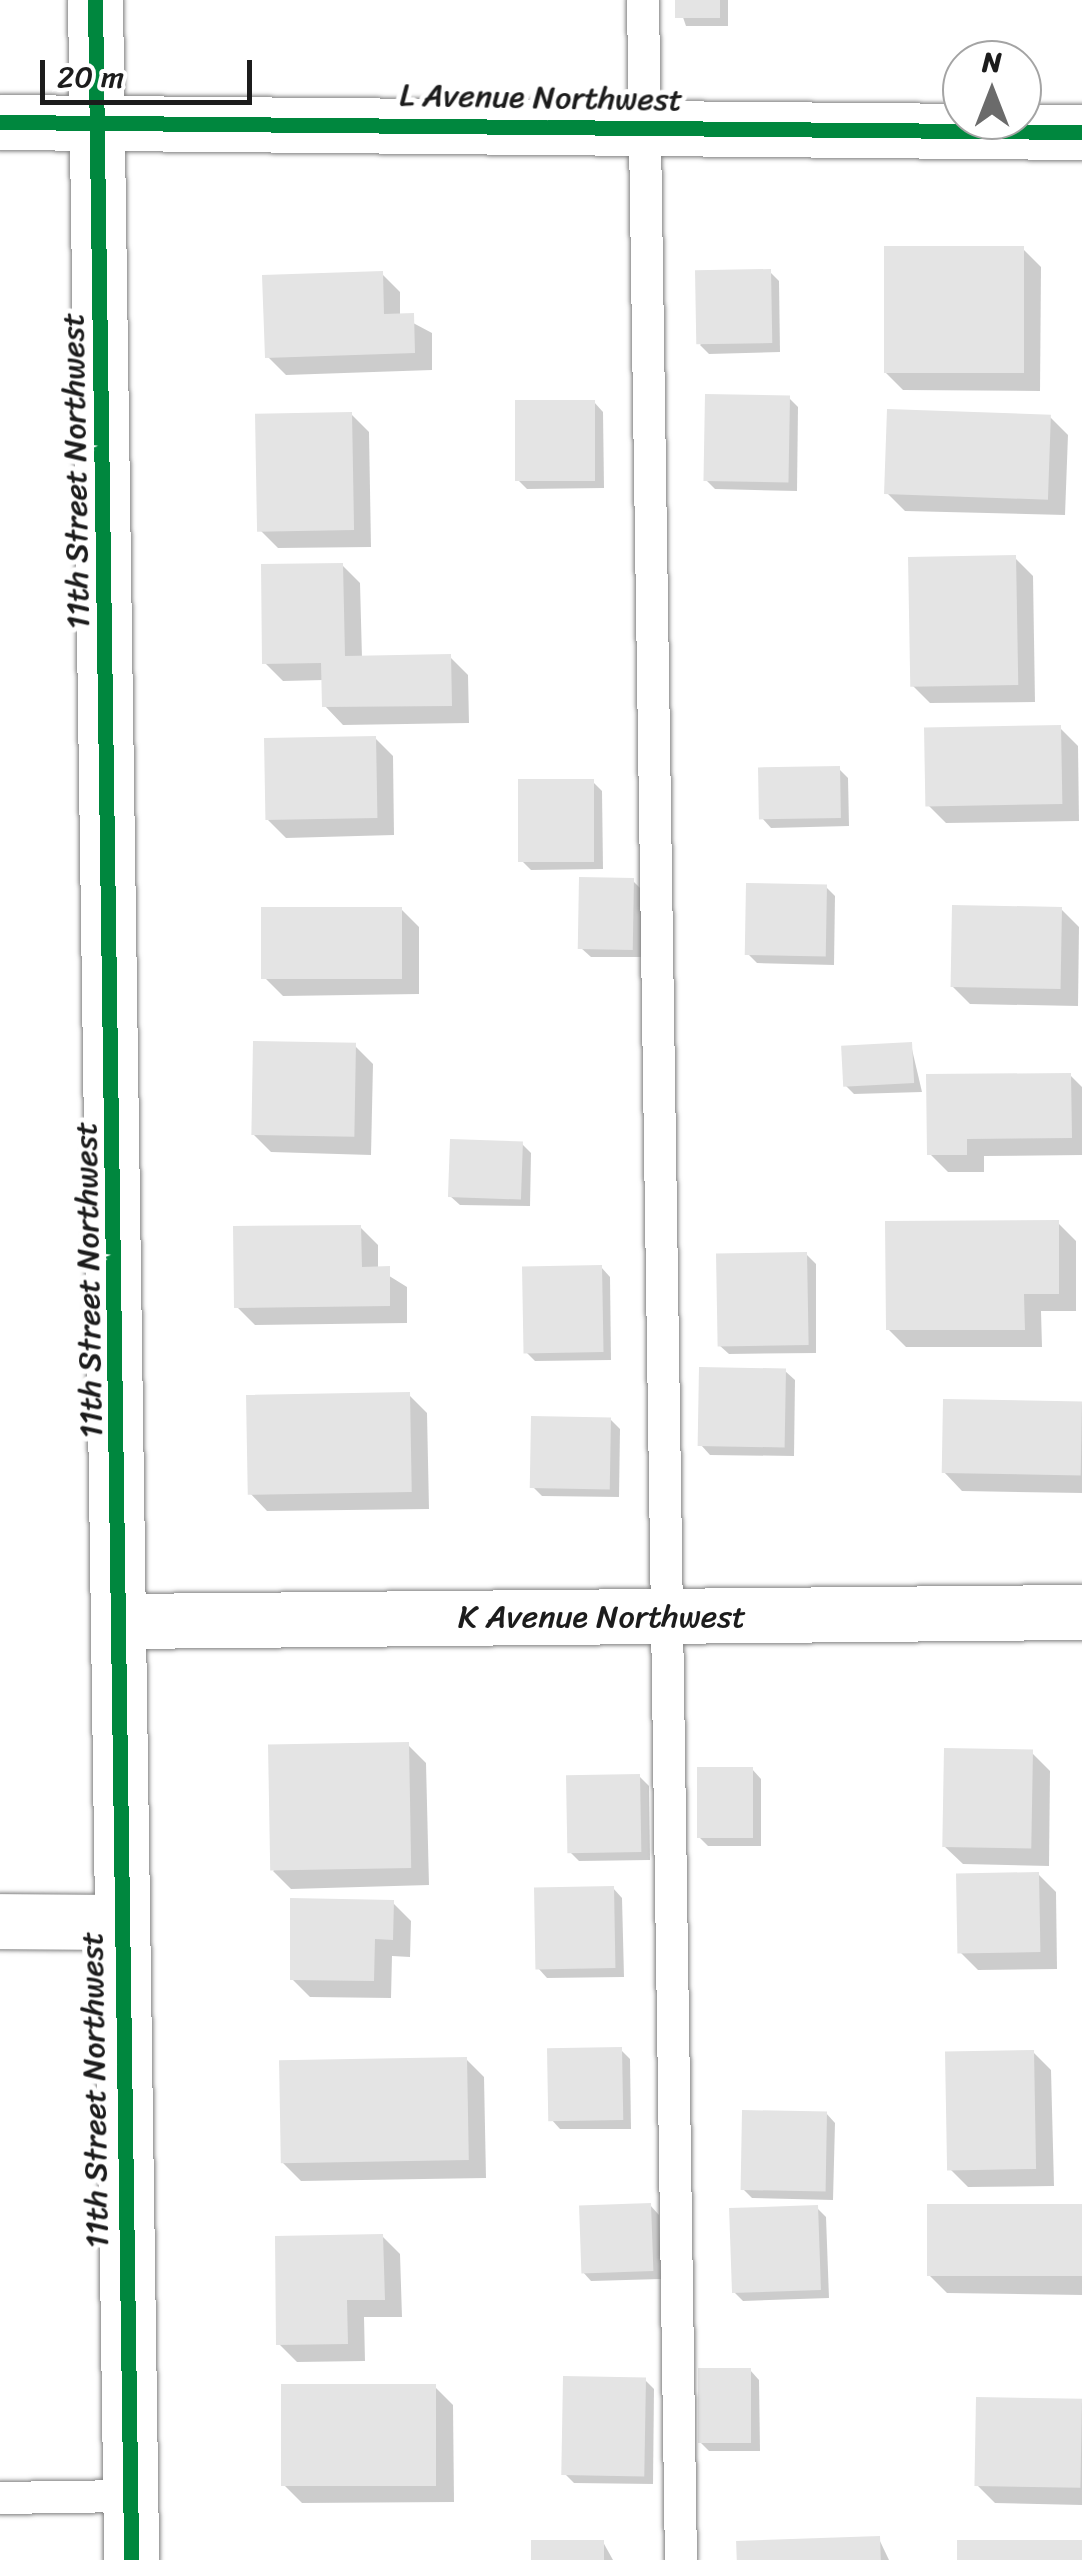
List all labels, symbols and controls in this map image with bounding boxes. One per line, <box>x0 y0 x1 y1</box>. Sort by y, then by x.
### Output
text: N <box>982 37 1002 86</box>
scale bar <box>45 40 258 102</box>
north arrow <box>942 40 1042 140</box>
text: 20 m <box>57 50 124 104</box>
street label: L Avenue Northwest <box>400 76 682 120</box>
street label: 11th Street Northwest <box>54 313 98 629</box>
street label: 11th Street Northwest <box>67 1122 111 1438</box>
street label: K Avenue Northwest <box>459 1598 745 1636</box>
street label: 11th Street Northwest <box>73 1932 117 2248</box>

